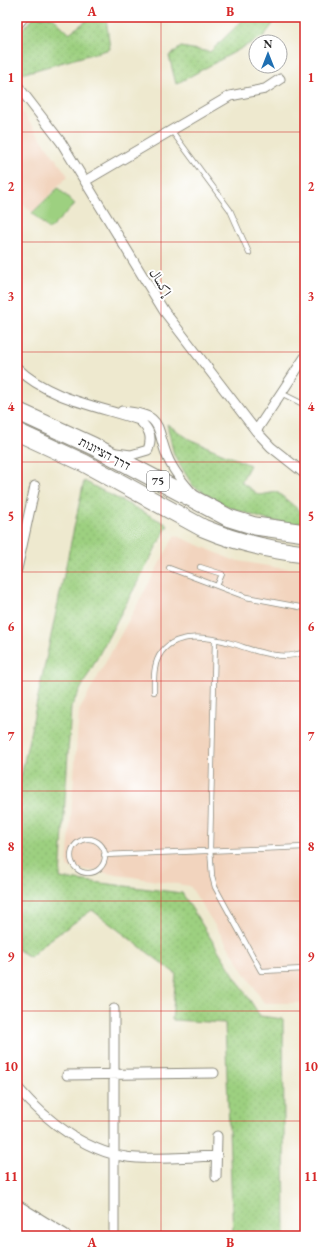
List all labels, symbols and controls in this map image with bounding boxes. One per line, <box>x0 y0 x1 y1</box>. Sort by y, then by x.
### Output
text: A <box>86 3 97 20</box>
text: B <box>226 3 234 20</box>
north arrow <box>248 34 288 74</box>
text: N <box>264 37 273 51</box>
text: 1 <box>8 69 15 86</box>
text: 1 <box>308 69 315 86</box>
text: 2 <box>8 178 15 195</box>
text: 2 <box>308 178 315 195</box>
street label: إكسال <box>146 265 176 300</box>
text: 3 <box>8 288 15 305</box>
text: 3 <box>308 288 315 305</box>
text: 4 <box>8 398 15 415</box>
text: 4 <box>308 398 315 415</box>
street label: דרך הציונות <box>76 433 134 474</box>
road number: 75 <box>147 471 169 491</box>
text: 5 <box>8 508 14 525</box>
text: 5 <box>308 508 314 525</box>
text: 6 <box>8 618 15 635</box>
text: 6 <box>308 618 315 635</box>
text: 7 <box>8 728 15 745</box>
text: 7 <box>308 728 315 745</box>
text: 8 <box>8 838 15 855</box>
text: 8 <box>308 838 315 855</box>
text: 9 <box>8 948 15 965</box>
text: 9 <box>308 948 315 965</box>
text: 10 <box>4 1058 18 1075</box>
text: 10 <box>304 1058 318 1075</box>
text: 11 <box>4 1168 18 1185</box>
text: 11 <box>304 1168 318 1185</box>
text: A <box>86 1234 97 1251</box>
text: B <box>226 1234 234 1251</box>

